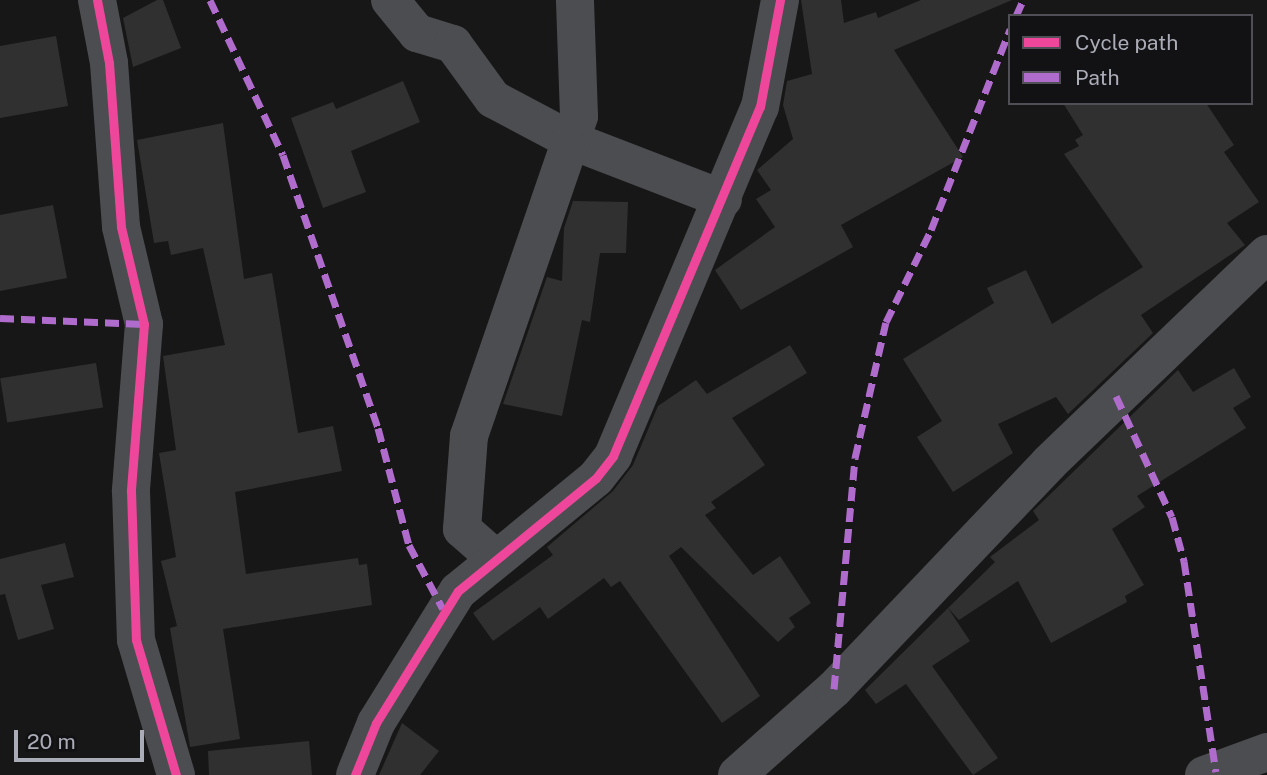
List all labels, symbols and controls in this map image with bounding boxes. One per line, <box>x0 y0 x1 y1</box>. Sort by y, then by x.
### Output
legend <box>1008 14 1253 105</box>
text: Cycle path <box>1075 30 1178 55</box>
text: Path <box>1075 65 1120 90</box>
scale bar <box>18 716 147 760</box>
text: 20 m <box>27 729 76 754</box>

